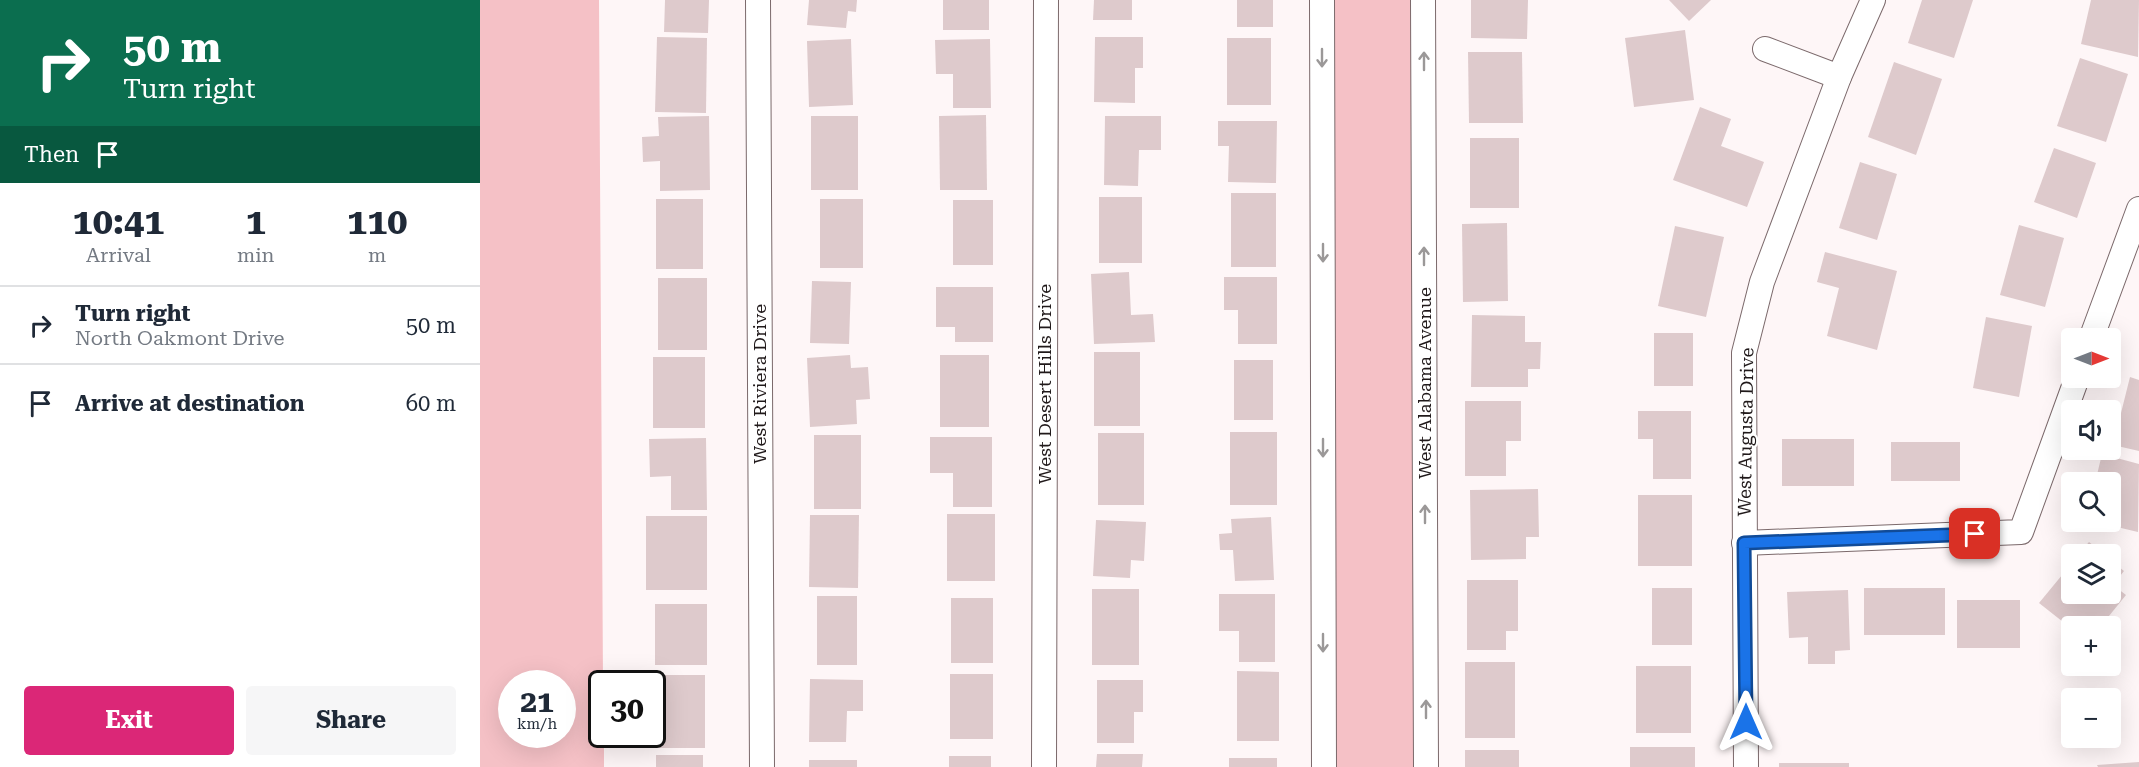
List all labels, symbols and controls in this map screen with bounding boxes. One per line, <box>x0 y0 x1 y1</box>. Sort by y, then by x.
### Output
text: 50 m <box>123 23 221 72</box>
icon: right <box>24 24 102 102</box>
one-way arrow <box>1316 48 1328 68</box>
one-way arrow <box>1418 51 1429 71</box>
text: Turn right <box>123 73 256 105</box>
icon: arrive <box>91 138 124 171</box>
text: Then <box>24 142 79 167</box>
text: 10:41 <box>73 201 164 243</box>
text: 1 <box>246 201 266 243</box>
text: 110 <box>347 201 407 243</box>
text: Arrival <box>86 243 151 267</box>
text: min <box>237 243 274 267</box>
text: m <box>368 243 386 267</box>
one-way arrow <box>1317 243 1329 263</box>
one-way arrow <box>1418 246 1430 266</box>
street label: West Desert Hills Drive <box>1034 284 1055 484</box>
street label: West Alabama Avenue <box>1414 287 1435 479</box>
text: Turn right <box>75 301 190 326</box>
street label: West Riviera Drive <box>749 304 770 464</box>
icon: right <box>24 309 57 342</box>
text: 50 m <box>406 313 456 338</box>
text: North Oakmont Drive <box>75 326 285 350</box>
north arrow <box>2061 328 2121 388</box>
map controls <box>2061 328 2121 748</box>
street label: West Augusta Drive <box>1734 347 1757 517</box>
icon: arrive <box>24 387 57 420</box>
text: Arrive at destination <box>75 391 304 416</box>
text: 60 m <box>406 391 456 416</box>
button: sound <box>2061 400 2121 460</box>
one-way arrow <box>1317 438 1329 458</box>
button: search <box>2061 472 2121 532</box>
one-way arrow <box>1419 504 1431 524</box>
pin <box>1949 508 2000 559</box>
icon: arrive <box>1958 517 1991 550</box>
button: layers <box>2061 544 2121 604</box>
button: + <box>2061 616 2121 676</box>
one-way arrow <box>1317 633 1329 653</box>
speed limit sign: 30 <box>588 670 666 748</box>
text: 21 <box>520 684 554 719</box>
button: Exit <box>24 686 234 755</box>
button: Share <box>246 686 456 755</box>
button: − <box>2061 688 2121 748</box>
position arrow <box>1714 690 1778 754</box>
one-way arrow <box>1420 699 1432 719</box>
text: km/h <box>517 715 557 733</box>

